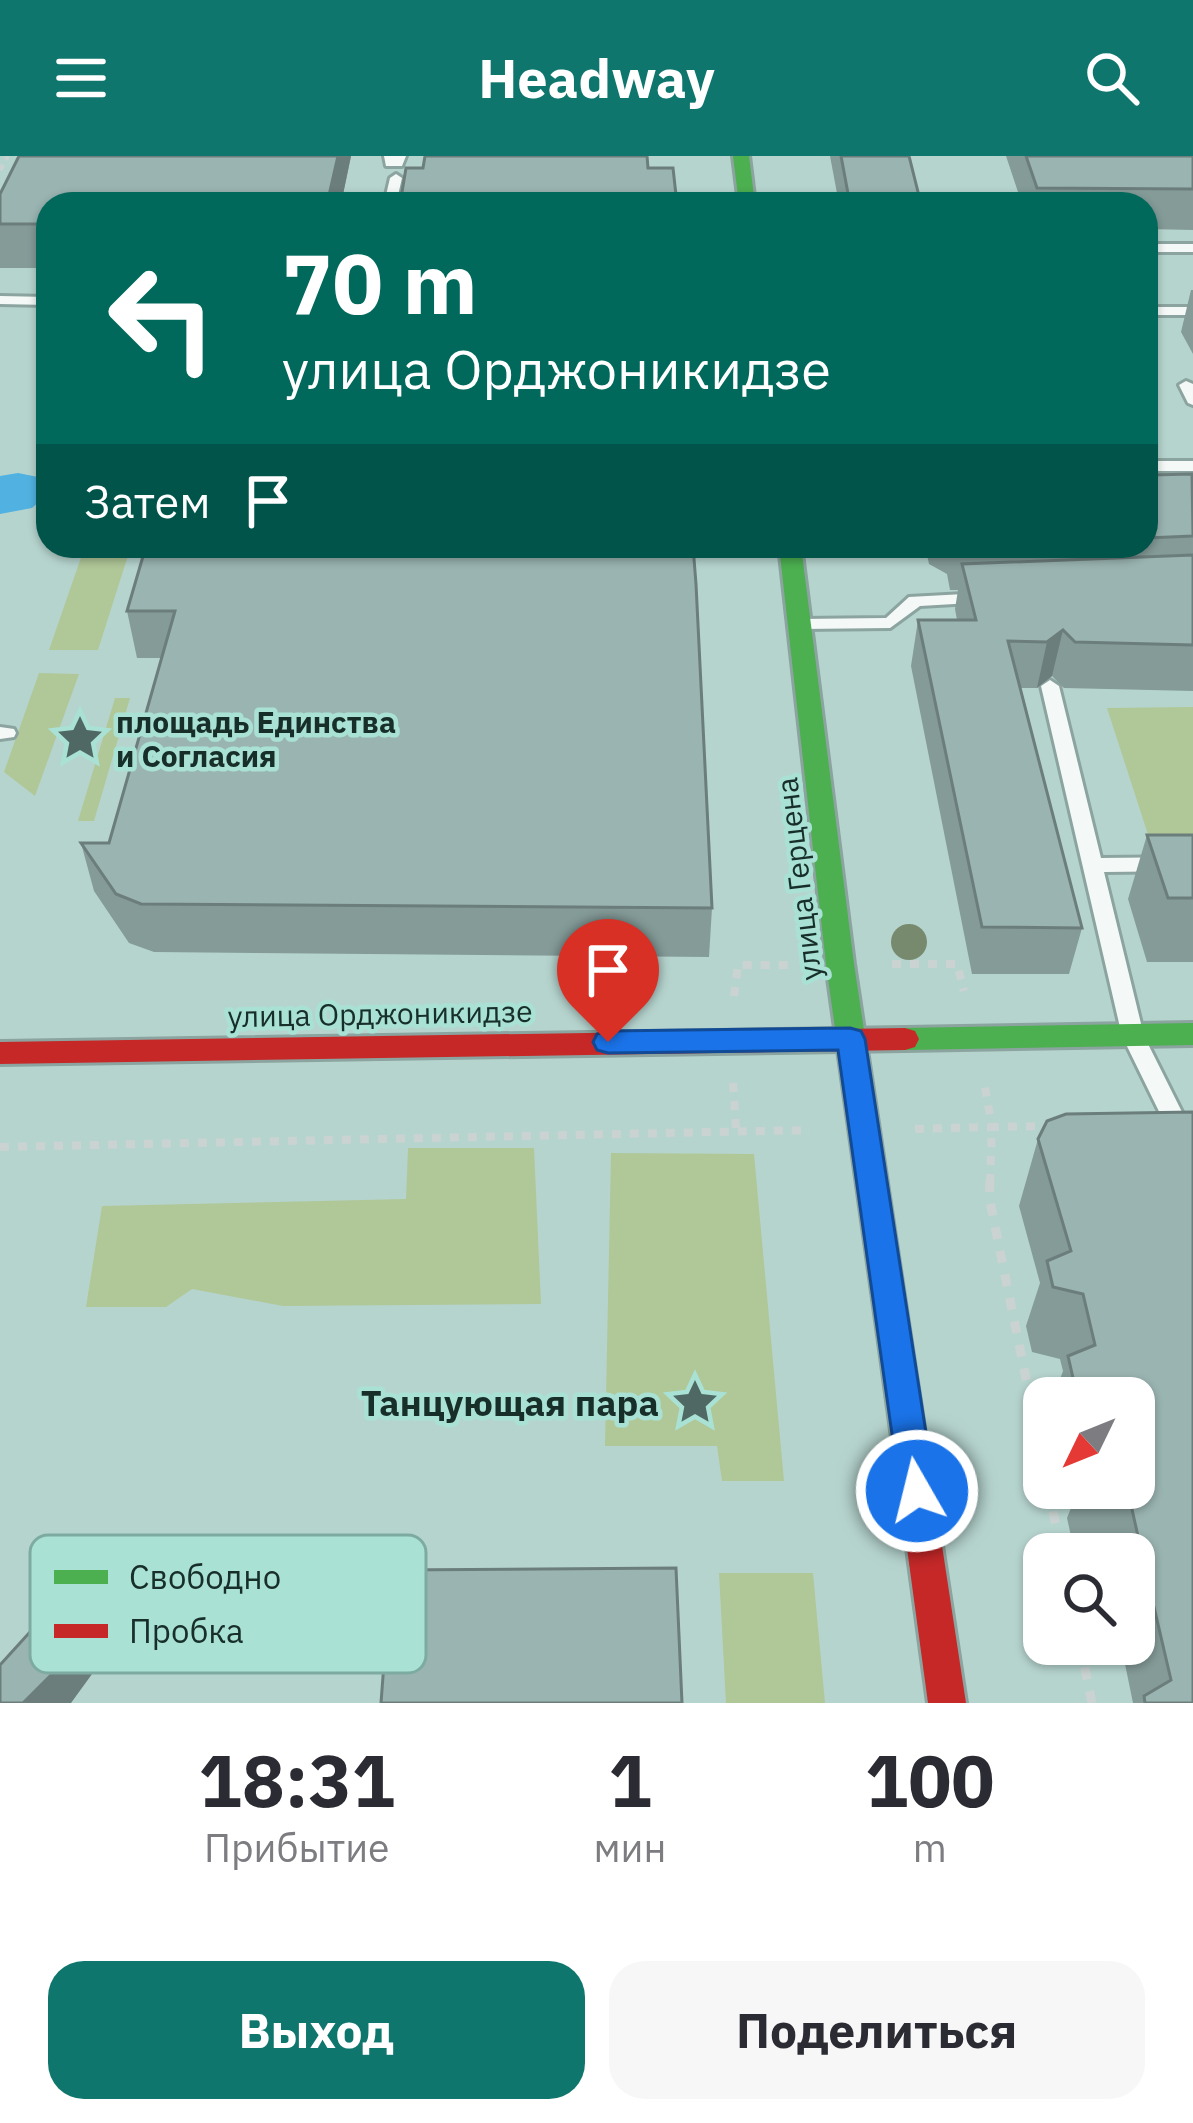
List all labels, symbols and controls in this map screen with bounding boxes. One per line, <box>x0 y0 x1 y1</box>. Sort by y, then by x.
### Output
text: Headway <box>478 43 715 113</box>
icon: menu <box>48 45 114 111</box>
icon: search <box>1079 45 1145 111</box>
text: 70 m <box>282 228 478 337</box>
icon: left <box>84 240 240 396</box>
text: улица Орджоникидзе <box>282 334 831 404</box>
icon: arrive <box>235 468 301 534</box>
text: Затем <box>84 472 211 530</box>
place label: площадь Единства и Согласия <box>116 702 396 775</box>
place icon: площадь Единства и Согласия <box>55 713 105 763</box>
street label: улица Герцена <box>766 775 830 983</box>
pin <box>557 919 659 1042</box>
icon: arrive <box>575 937 641 1003</box>
street label: улица Орджоникидзе <box>227 991 533 1035</box>
place icon: Танцующая пара <box>670 1377 720 1427</box>
north arrow <box>1023 1377 1155 1509</box>
map controls <box>1023 1377 1155 1665</box>
place label: Танцующая пара <box>361 1379 659 1426</box>
position arrow <box>854 1428 980 1554</box>
button: search <box>1023 1533 1155 1665</box>
legend <box>30 1535 426 1673</box>
text: Свободно <box>129 1555 281 1598</box>
text: Пробка <box>129 1609 244 1652</box>
text: 18:31 <box>198 1733 395 1827</box>
text: 1 <box>608 1733 652 1827</box>
text: 100 <box>865 1733 995 1827</box>
text: Прибытие <box>204 1822 390 1873</box>
text: мин <box>593 1822 666 1873</box>
text: m <box>913 1822 947 1873</box>
button: Выход <box>48 1961 585 2099</box>
button: Поделиться <box>609 1961 1145 2099</box>

